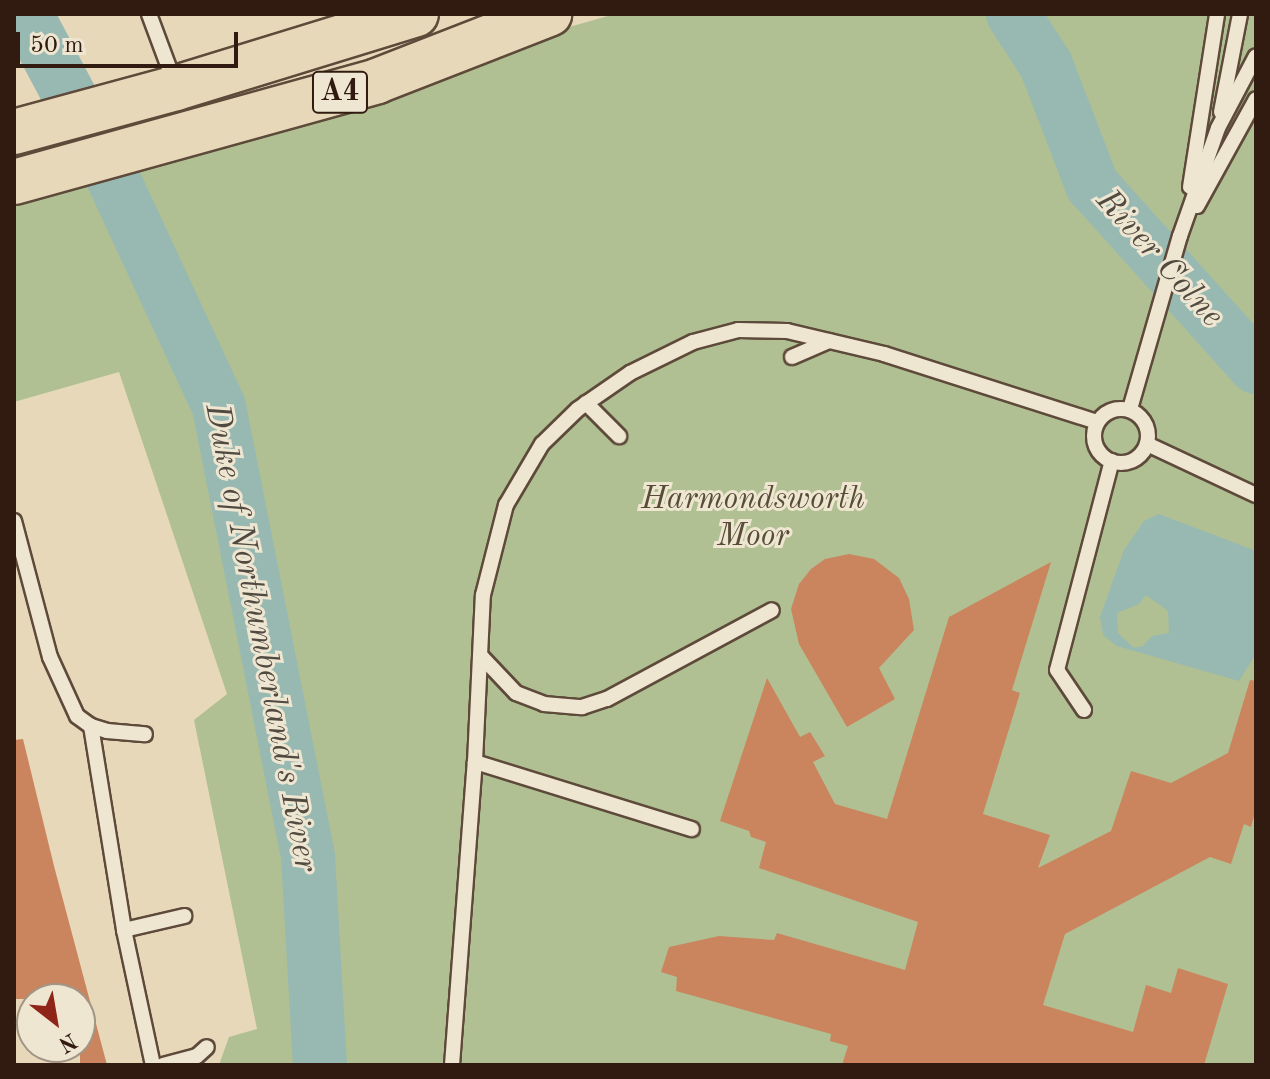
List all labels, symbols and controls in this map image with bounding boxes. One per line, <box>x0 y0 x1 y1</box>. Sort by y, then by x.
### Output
scale bar <box>20 16 242 66</box>
text: 50 m <box>30 34 84 58</box>
road number: A4 <box>310 66 370 118</box>
water label: River Colne <box>1086 182 1232 336</box>
water label: Duke of Northumberland's River <box>195 400 325 876</box>
park label: Harmondsworth Moor <box>641 482 865 557</box>
north arrow <box>16 983 96 1063</box>
text: N <box>54 1028 80 1056</box>

